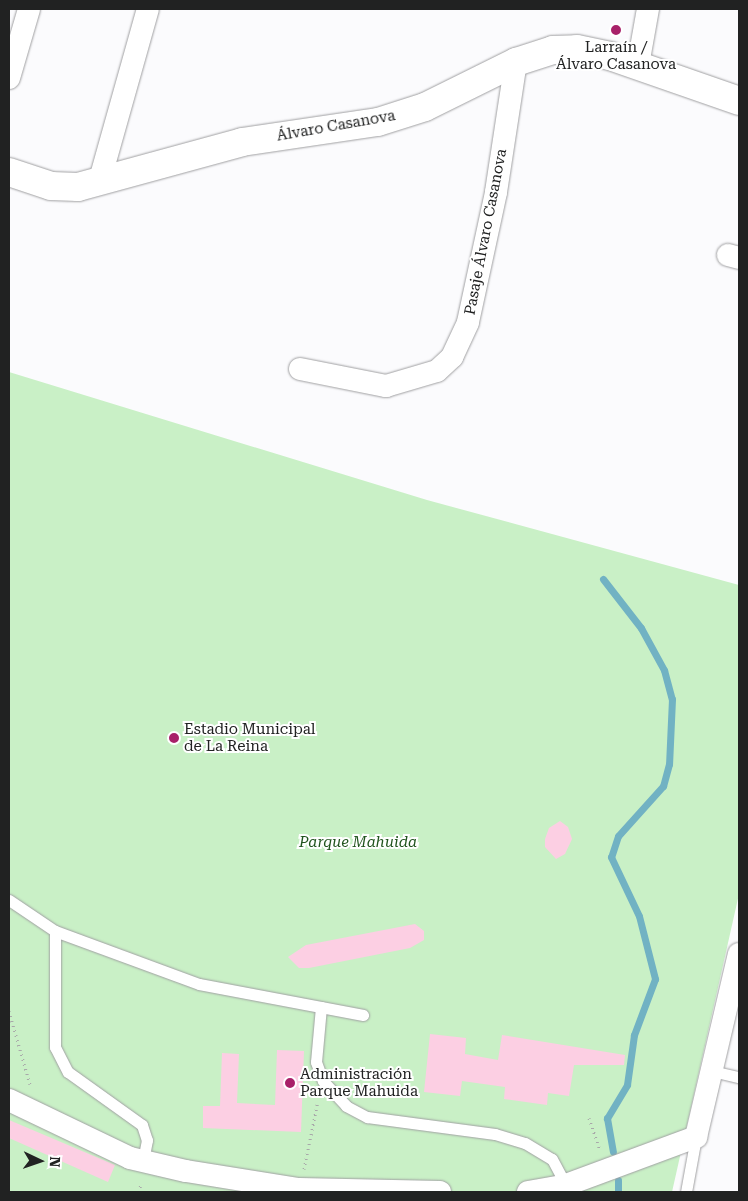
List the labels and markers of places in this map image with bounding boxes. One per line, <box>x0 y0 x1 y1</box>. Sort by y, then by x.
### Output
marker: Larraín / Álvaro Casanova <box>610 24 622 36</box>
place label: Larraín / Álvaro Casanova <box>556 38 676 73</box>
place label: Estadio Municipal de La Reina <box>184 720 315 755</box>
marker: Estadio Municipal de La Reina <box>168 732 180 744</box>
place label: Administración Parque Mahuida <box>300 1065 418 1100</box>
marker: Administración Parque Mahuida <box>284 1077 296 1089</box>

